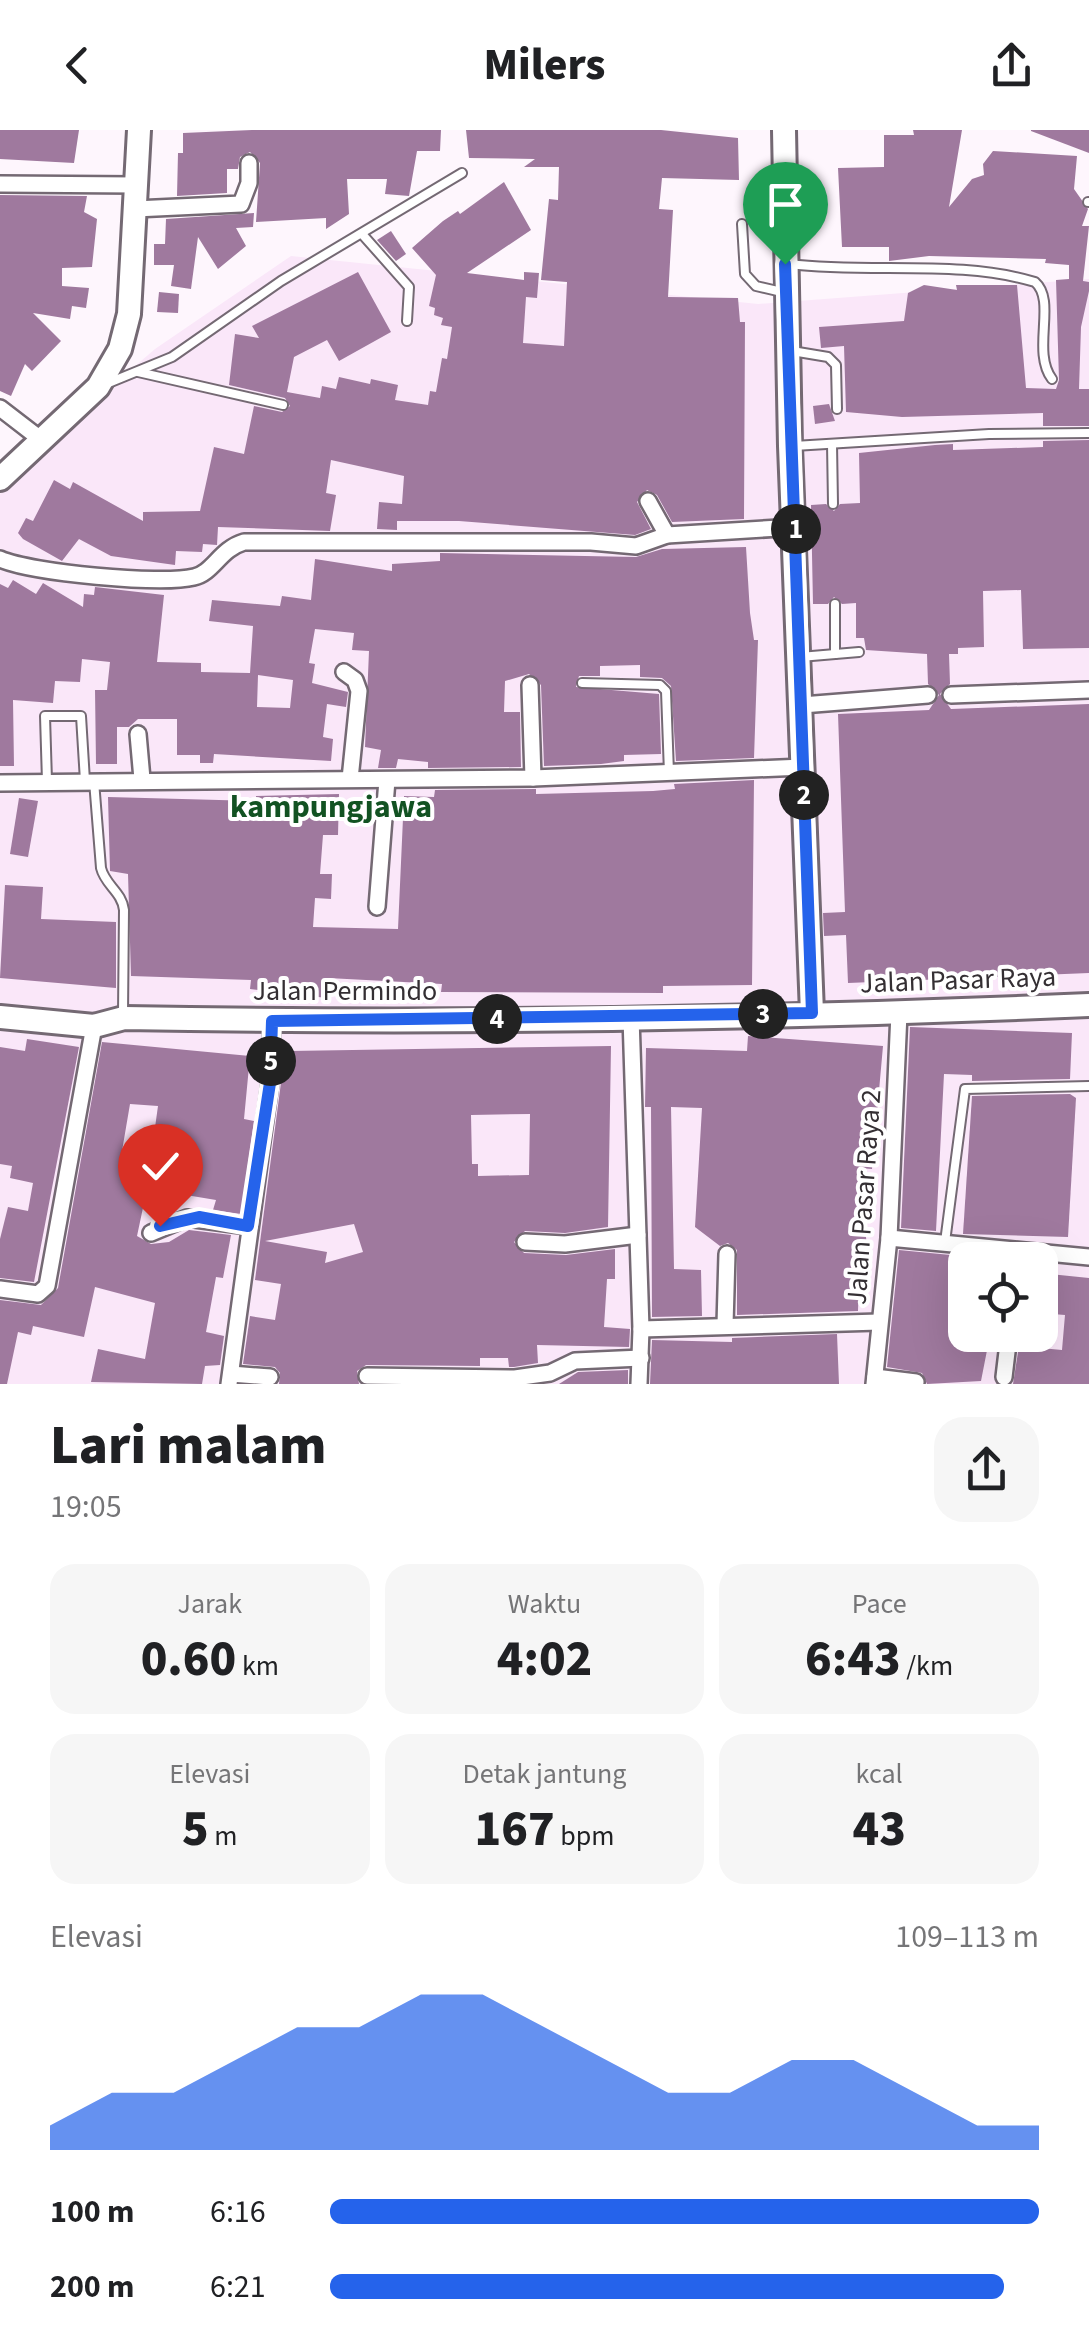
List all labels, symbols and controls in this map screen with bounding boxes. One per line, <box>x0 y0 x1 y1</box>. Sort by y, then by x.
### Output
text: Milers <box>484 33 606 97</box>
icon: back <box>50 38 105 93</box>
icon: share <box>984 38 1039 93</box>
pin <box>743 162 828 265</box>
icon: arrive <box>758 177 813 232</box>
pin: 1 <box>771 504 821 554</box>
text: 1 <box>789 509 803 549</box>
pin: 2 <box>779 770 829 820</box>
text: 2 <box>797 775 811 815</box>
district label: kampungjawa <box>230 784 432 830</box>
street label: Jalan Pasar Raya <box>859 957 1057 1003</box>
street label: Jalan Permindo <box>253 971 437 1011</box>
pin: 3 <box>738 989 788 1039</box>
pin: 4 <box>472 994 522 1044</box>
text: 3 <box>756 994 770 1034</box>
text: 4 <box>490 999 504 1039</box>
pin: 5 <box>246 1036 296 1086</box>
text: 5 <box>264 1041 278 1081</box>
street label: Jalan Pasar Raya 2 <box>837 1088 891 1306</box>
pin <box>118 1124 203 1227</box>
icon: check <box>133 1139 188 1194</box>
map controls <box>948 1242 1058 1352</box>
button: locate <box>948 1242 1058 1352</box>
text: Lari malam <box>50 1407 327 1485</box>
button: share <box>934 1417 1039 1522</box>
text: 19:05 <box>50 1484 122 1530</box>
text: Jarak <box>178 1584 242 1624</box>
text: Waktu <box>508 1584 581 1624</box>
text: Pace <box>852 1584 907 1624</box>
text: 0.60 <box>141 1624 236 1695</box>
text: 4:02 <box>497 1624 592 1695</box>
text: 6:43 <box>805 1624 901 1695</box>
text: km <box>236 1646 279 1686</box>
text: /km <box>901 1646 953 1686</box>
text: Elevasi <box>169 1754 250 1794</box>
text: Detak jantung <box>463 1754 626 1794</box>
text: kcal <box>856 1754 903 1794</box>
text: 5 <box>182 1794 209 1865</box>
text: 167 <box>475 1794 555 1865</box>
text: 43 <box>852 1794 906 1865</box>
text: m <box>209 1816 238 1856</box>
text: bpm <box>555 1816 614 1856</box>
text: Elevasi <box>50 1914 143 1960</box>
text: 109–113 m <box>895 1914 1039 1960</box>
text: 100 m <box>50 2189 135 2235</box>
text: 6:16 <box>210 2189 266 2235</box>
text: 200 m <box>50 2264 135 2310</box>
text: 6:21 <box>210 2264 266 2310</box>

